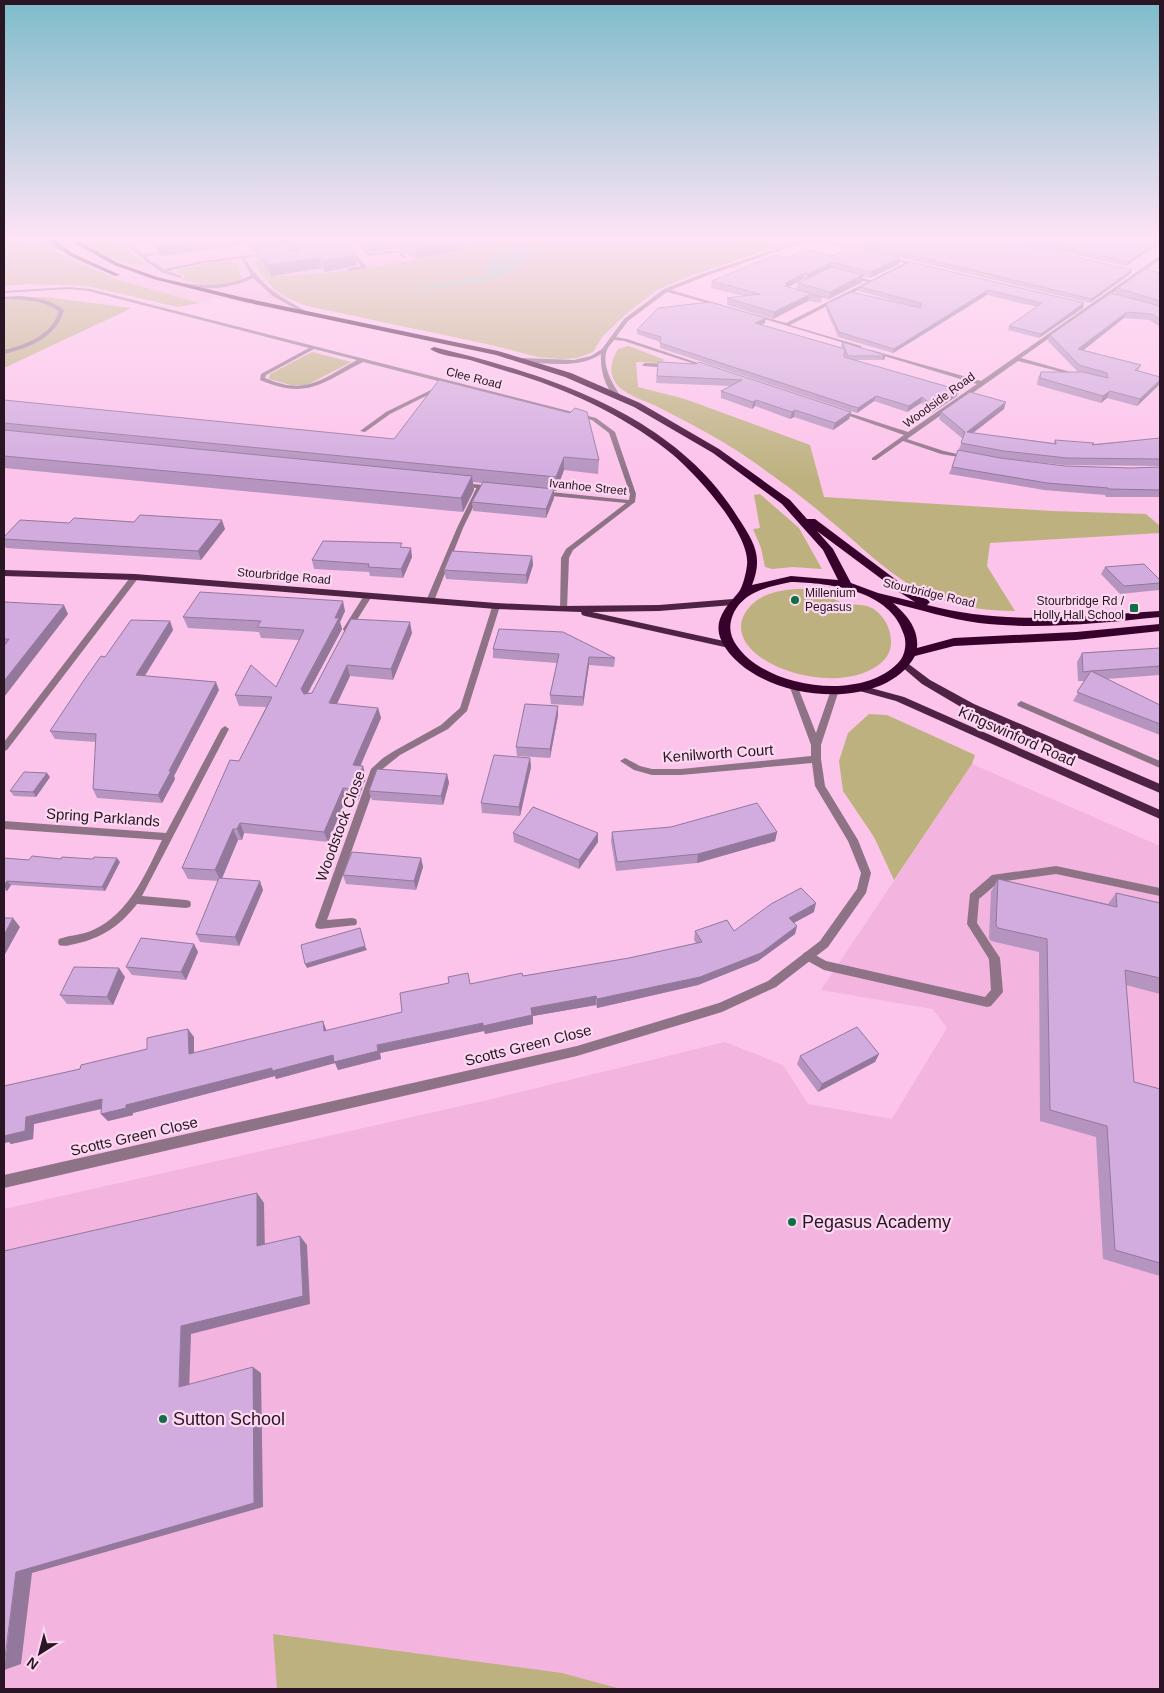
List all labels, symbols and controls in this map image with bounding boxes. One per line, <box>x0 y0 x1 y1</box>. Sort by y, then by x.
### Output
street label: Clee Road <box>445 364 503 392</box>
street label: Woodside Road <box>900 369 978 431</box>
street label: Ivanhoe Street <box>548 476 628 498</box>
street label: Stourbridge Road <box>237 565 331 587</box>
street label: Stourbridge Road <box>882 576 976 610</box>
place label: Millenium Pegasus <box>805 586 856 614</box>
marker: Millenium Pegasus <box>789 594 801 606</box>
place label: Stourbridge Rd / Holly Hall School <box>1033 594 1125 622</box>
marker: Stourbridge Rd / Holly Hall School <box>1128 602 1140 614</box>
street label: Kingswinford Road <box>956 703 1078 769</box>
street label: Kenilworth Court <box>662 741 775 765</box>
street label: Woodstock Close <box>312 768 368 884</box>
street label: Spring Parklands <box>45 805 161 829</box>
street label: Scotts Green Close <box>463 1021 593 1069</box>
street label: Scotts Green Close <box>69 1113 199 1159</box>
place label: Pegasus Academy <box>802 1212 951 1232</box>
marker: Pegasus Academy <box>786 1216 798 1228</box>
place label: Sutton School <box>173 1409 285 1429</box>
marker: Sutton School <box>157 1413 169 1425</box>
north arrow <box>15 1628 65 1678</box>
text: N <box>24 1654 41 1673</box>

